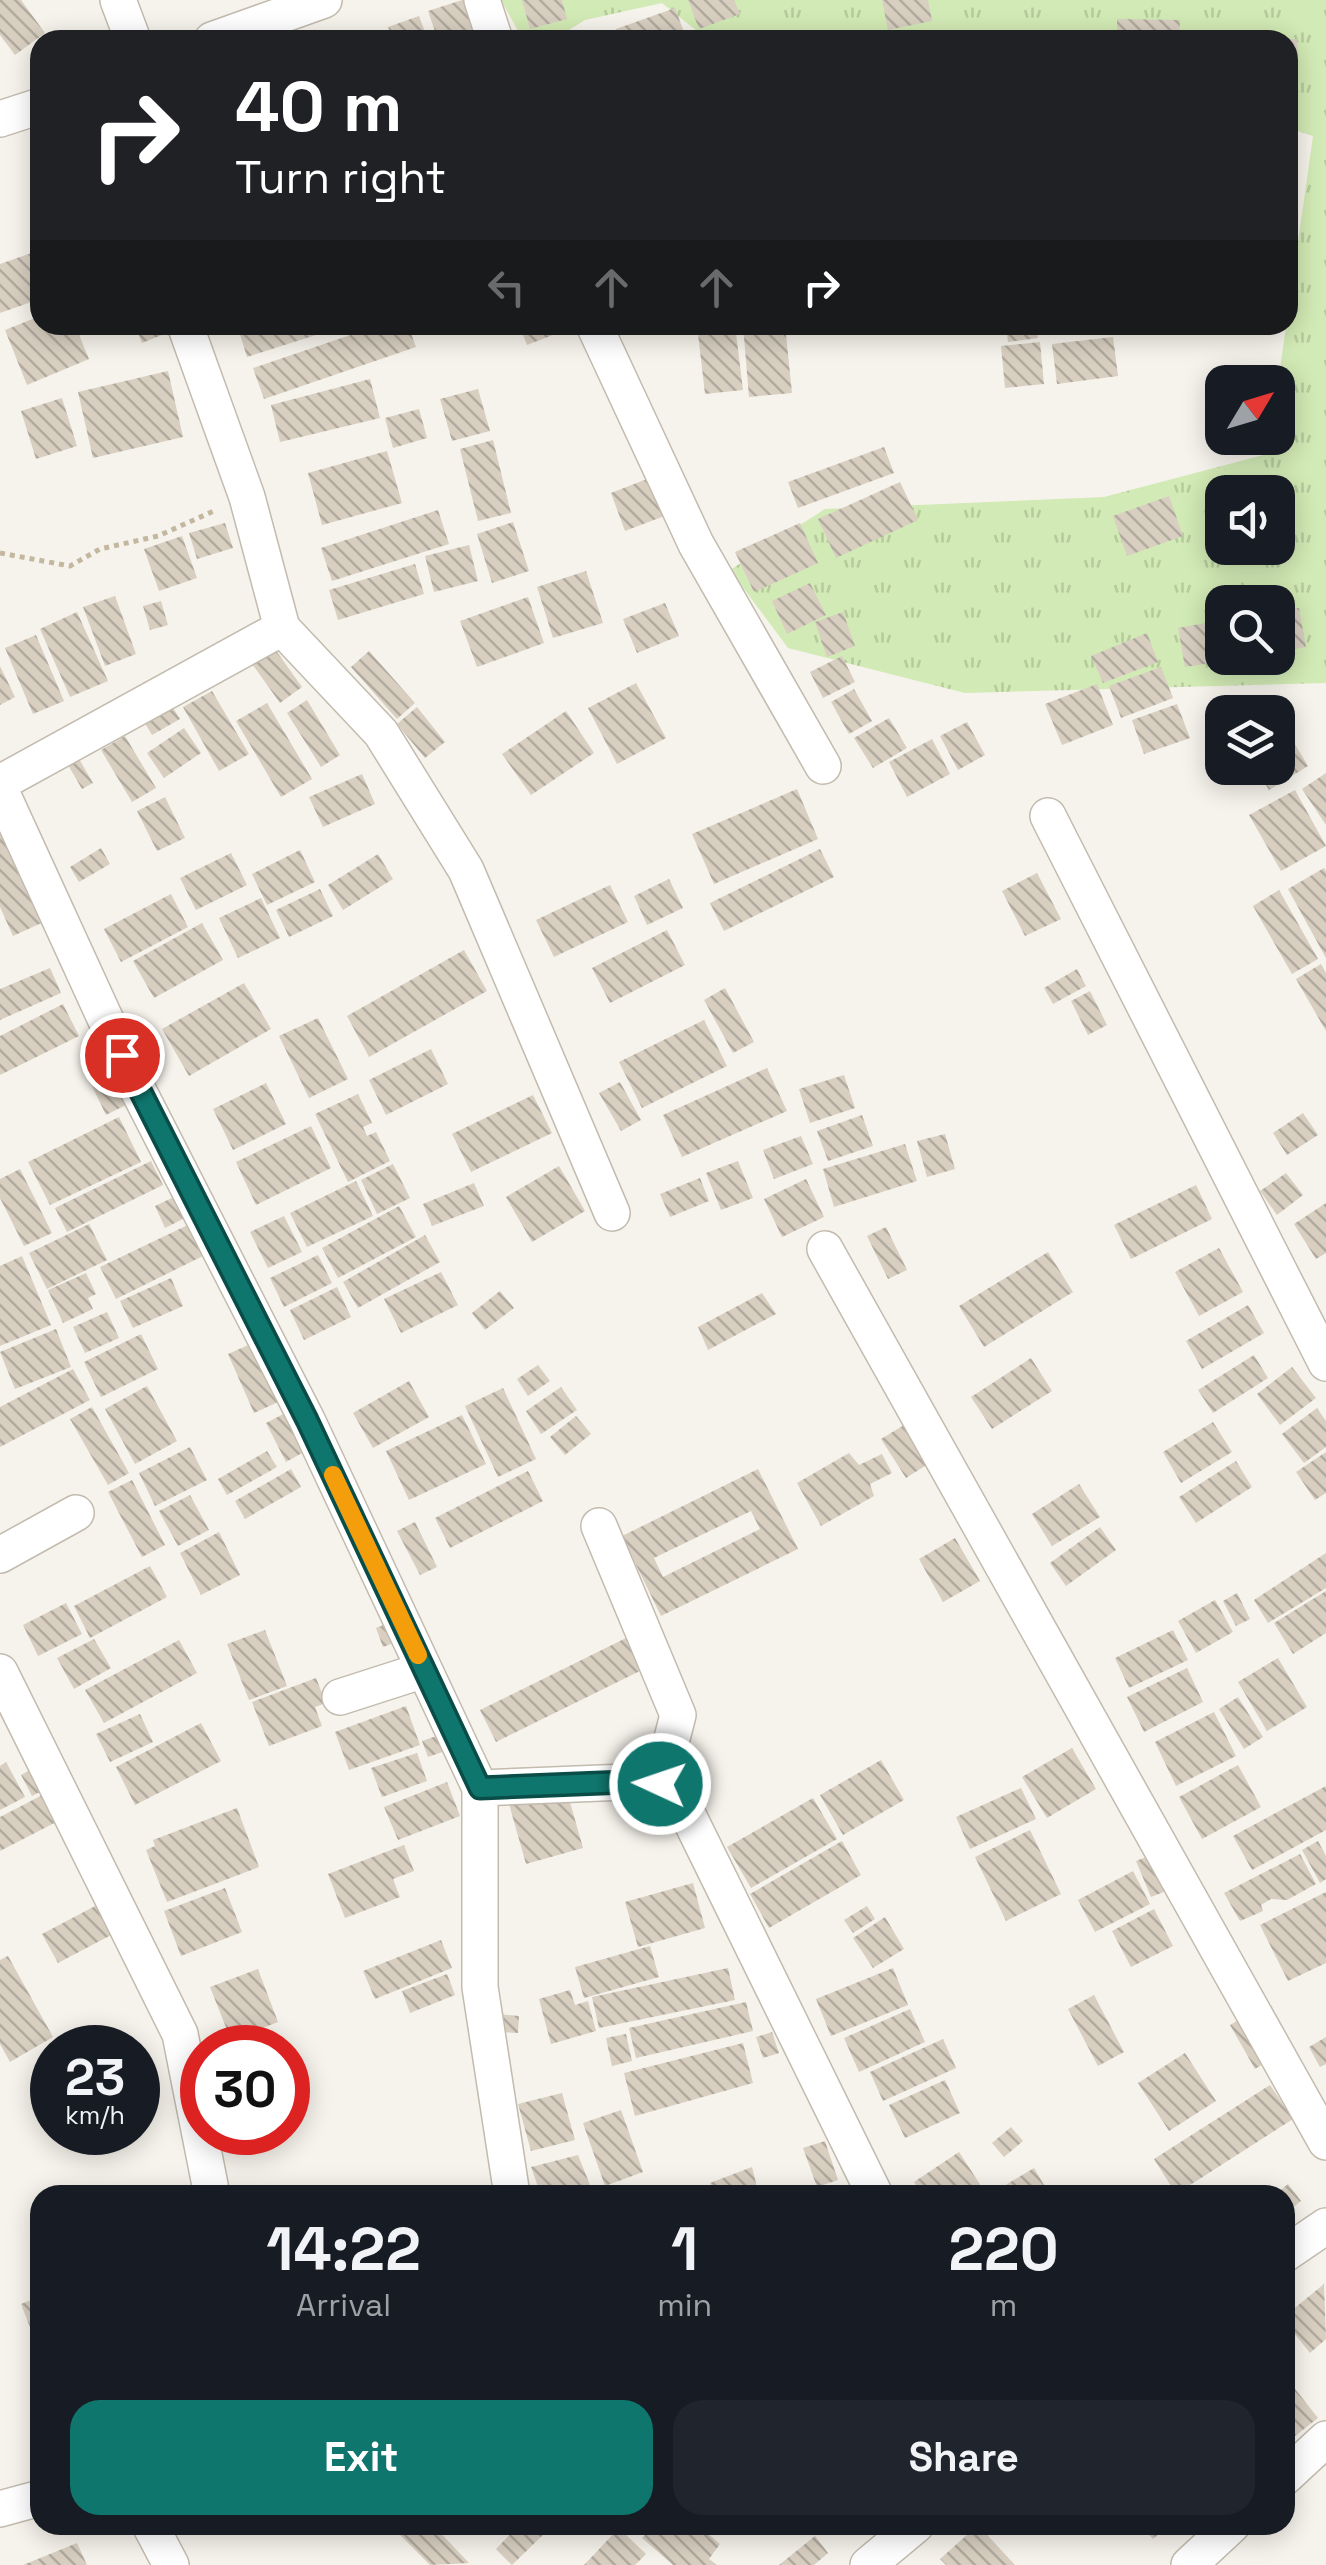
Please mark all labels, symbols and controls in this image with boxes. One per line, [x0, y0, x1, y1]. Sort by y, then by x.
text: 40 m [235, 62, 402, 151]
icon: right [70, 70, 200, 200]
text: Turn right [235, 149, 446, 206]
icon: left [479, 260, 534, 315]
icon: ahead [584, 260, 639, 315]
icon: ahead [689, 260, 744, 315]
icon: right [794, 260, 849, 315]
north arrow [1205, 365, 1295, 455]
map controls [1205, 365, 1295, 785]
button: sound [1205, 475, 1295, 565]
button: search [1205, 585, 1295, 675]
button: layers [1205, 695, 1295, 785]
pin [80, 1013, 165, 1098]
icon: arrive [95, 1028, 150, 1083]
position arrow [608, 1732, 712, 1836]
speed limit sign: 30 [180, 2025, 310, 2155]
text: 23 [65, 2046, 125, 2110]
text: km/h [65, 2099, 125, 2131]
text: 14:22 [266, 2211, 421, 2288]
text: 1 [671, 2211, 698, 2288]
text: 220 [948, 2211, 1059, 2288]
text: Arrival [296, 2285, 391, 2325]
text: min [657, 2285, 712, 2325]
text: m [990, 2285, 1017, 2325]
button: Exit [70, 2400, 653, 2515]
button: Share [673, 2400, 1255, 2515]

